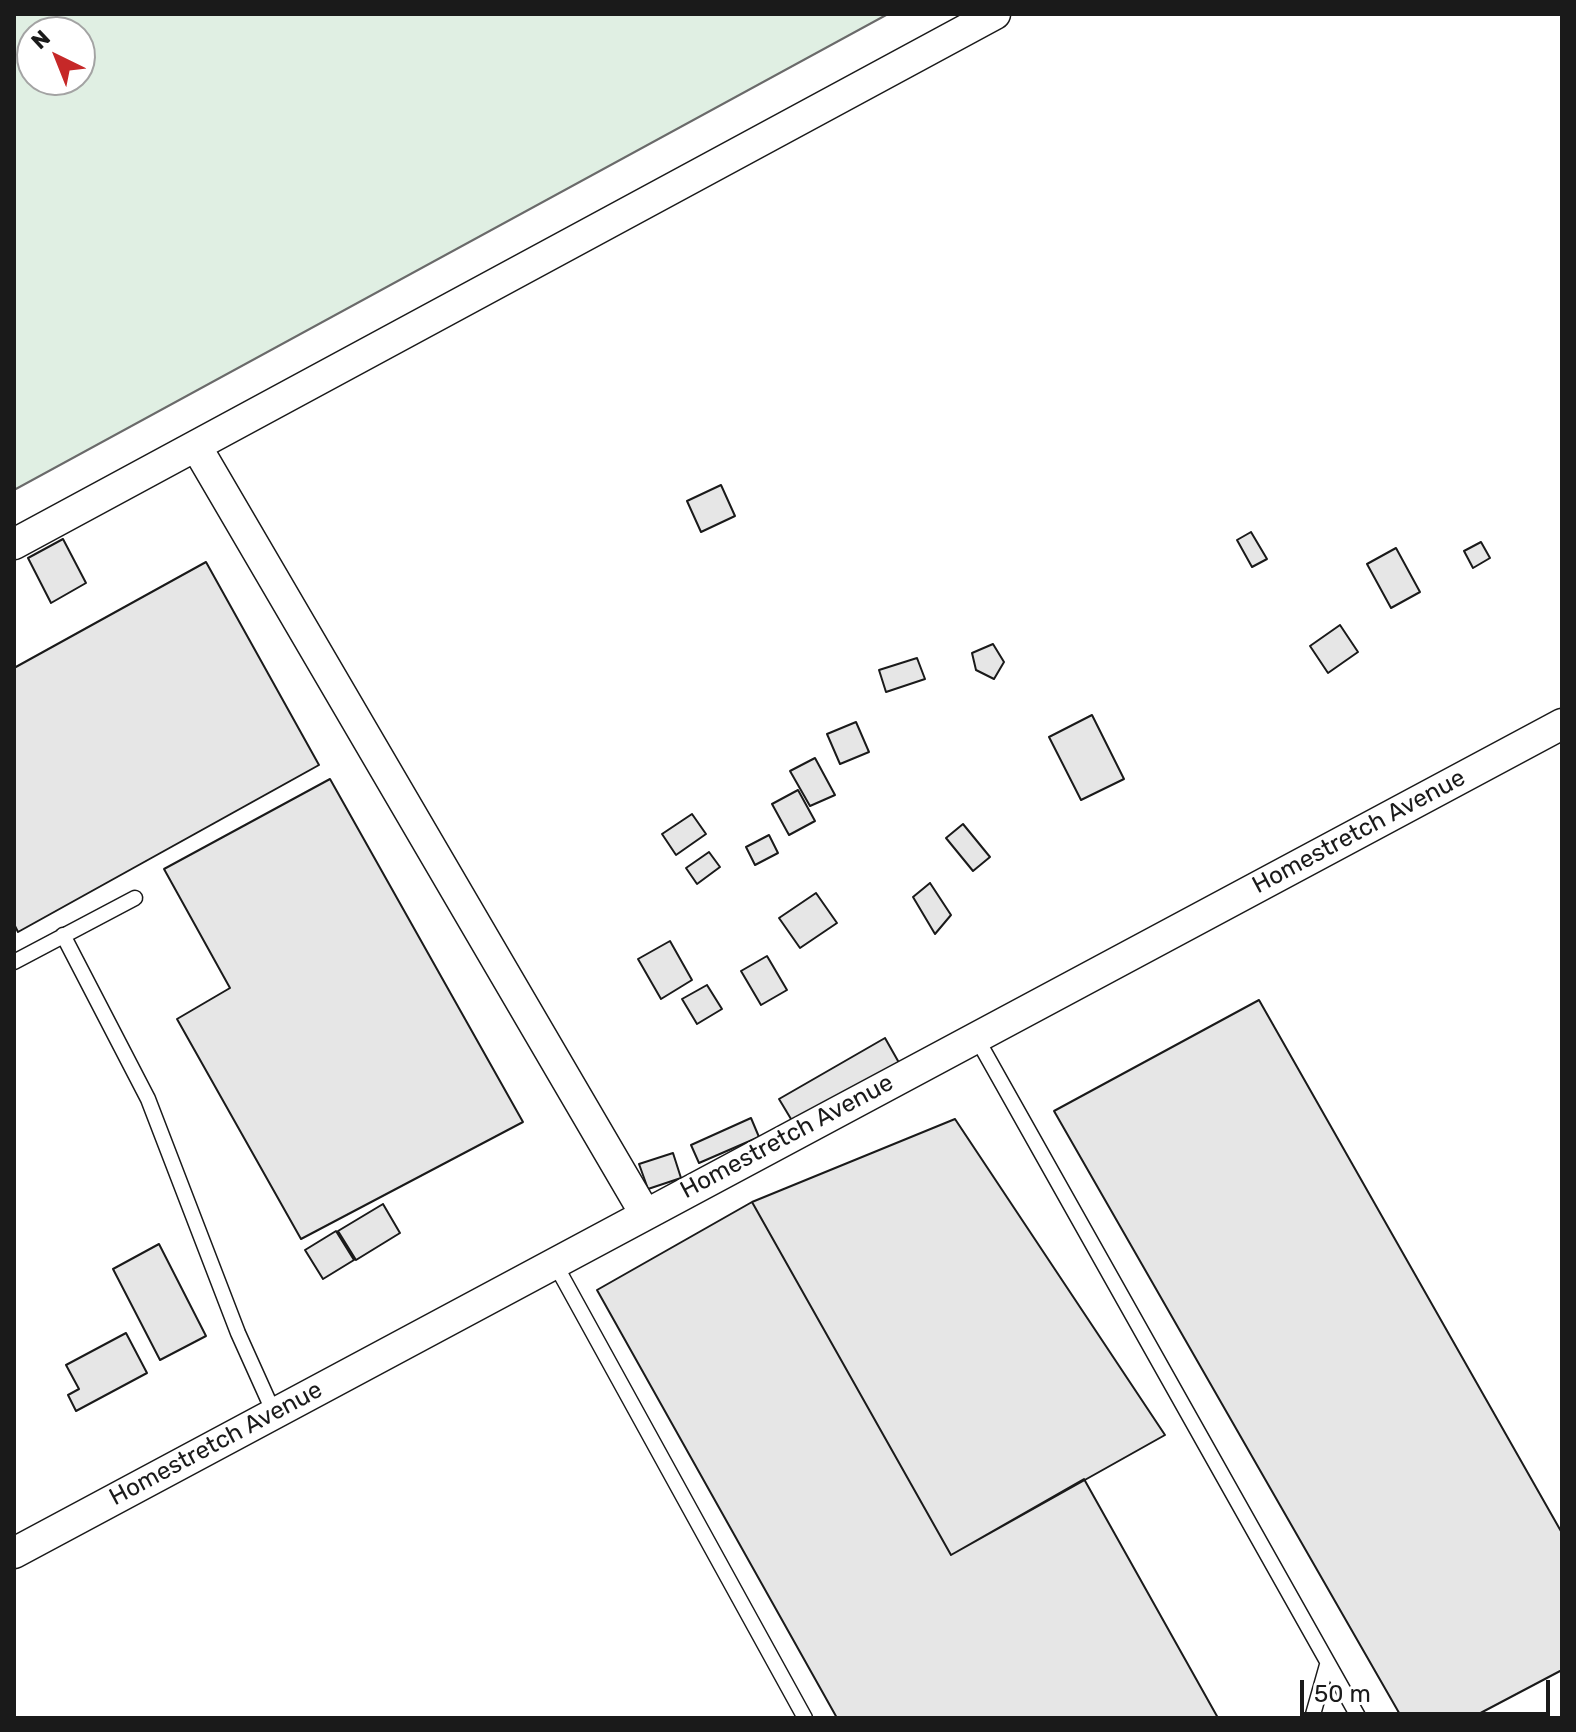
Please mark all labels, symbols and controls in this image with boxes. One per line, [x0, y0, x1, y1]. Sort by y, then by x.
north arrow [16, 16, 96, 96]
text: N [26, 24, 56, 55]
street label: Homestretch Avenue [1248, 764, 1470, 900]
street label: Homestretch Avenue [676, 1069, 898, 1205]
street label: Homestretch Avenue [105, 1376, 327, 1512]
scale bar [1304, 1664, 1554, 1714]
text: 50 m [1314, 1680, 1371, 1708]

